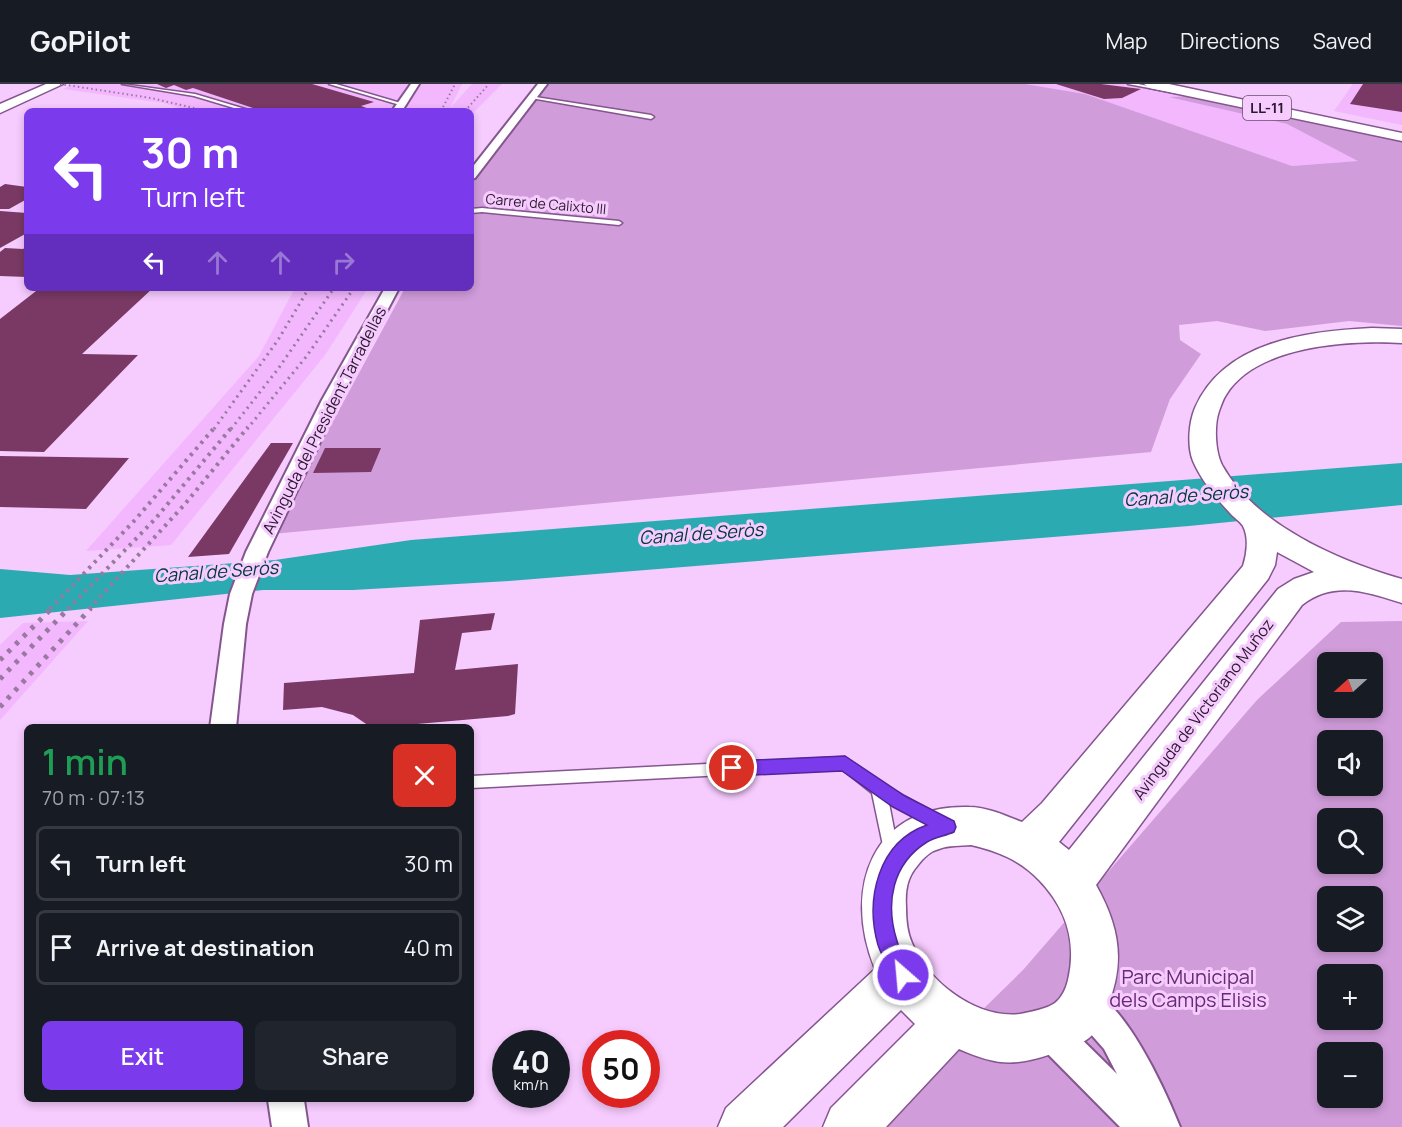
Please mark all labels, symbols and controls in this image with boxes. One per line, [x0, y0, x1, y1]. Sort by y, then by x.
text: GoPilot [30, 22, 131, 60]
text: Map [1106, 27, 1147, 55]
text: Directions [1180, 27, 1280, 55]
text: Saved [1313, 27, 1372, 55]
road number: LL-11 [1243, 96, 1291, 120]
text: 30 m [141, 123, 239, 181]
icon: left [42, 132, 120, 210]
text: Turn left [141, 178, 245, 215]
street label: Carrer de Calixto III [485, 189, 607, 218]
icon: left [138, 246, 171, 279]
icon: ahead [201, 246, 234, 279]
icon: ahead [264, 246, 297, 279]
icon: right [327, 246, 360, 279]
street label: Avinguda del President Tarradellas [257, 302, 391, 538]
water label: Canal de Seròs [1123, 479, 1250, 511]
water label: Canal de Seròs [638, 517, 765, 549]
water label: Canal de Seròs [153, 555, 280, 587]
street label: Avinguda de Victoriano Muñoz [1128, 614, 1278, 804]
north arrow [1317, 652, 1383, 718]
map controls [1317, 652, 1383, 1108]
button: sound [1317, 730, 1383, 796]
text: 1 min [42, 737, 128, 786]
pin [706, 742, 757, 793]
button: close [393, 744, 456, 807]
icon: arrive [715, 751, 748, 784]
text: 70 m · 07:13 [42, 784, 145, 811]
button: search [1317, 808, 1383, 874]
icon: left [45, 847, 78, 880]
text: Turn left [96, 849, 186, 879]
text: 30 m [404, 849, 453, 879]
button: layers [1317, 886, 1383, 952]
icon: arrive [45, 931, 78, 964]
text: Arrive at destination [96, 933, 314, 963]
text: 40 m [404, 933, 453, 963]
position arrow [871, 943, 935, 1007]
park label: Parc Municipal dels Camps Elisis [1109, 963, 1267, 1013]
button: + [1317, 964, 1383, 1030]
button: Exit [42, 1021, 243, 1090]
button: Share [255, 1021, 456, 1090]
speed limit sign: 50 [582, 1030, 660, 1108]
text: 40 [512, 1041, 550, 1082]
button: − [1317, 1042, 1383, 1108]
text: km/h [514, 1074, 548, 1095]

